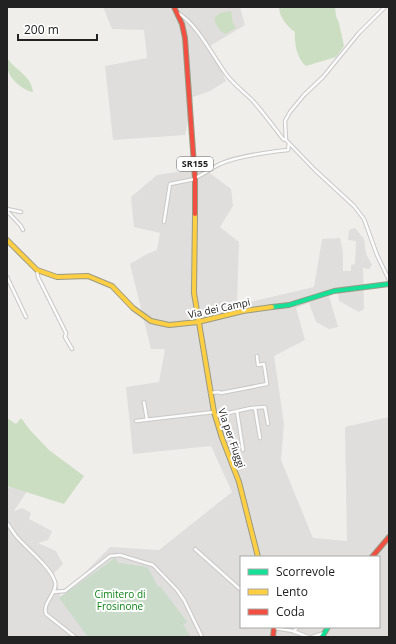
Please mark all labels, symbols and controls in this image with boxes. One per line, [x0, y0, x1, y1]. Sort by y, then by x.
scale bar [18, 16, 97, 42]
text: 200 m [24, 21, 59, 38]
road number: SR155 [177, 157, 213, 171]
street label: Via dei Campi [187, 295, 251, 321]
street label: Via per Fiuggi [215, 406, 249, 470]
legend [240, 556, 380, 628]
text: Scorrevole [276, 563, 335, 580]
text: Lento [276, 583, 308, 600]
park label: Cimitero di Frosinone [94, 587, 146, 613]
text: Coda [276, 603, 305, 620]

